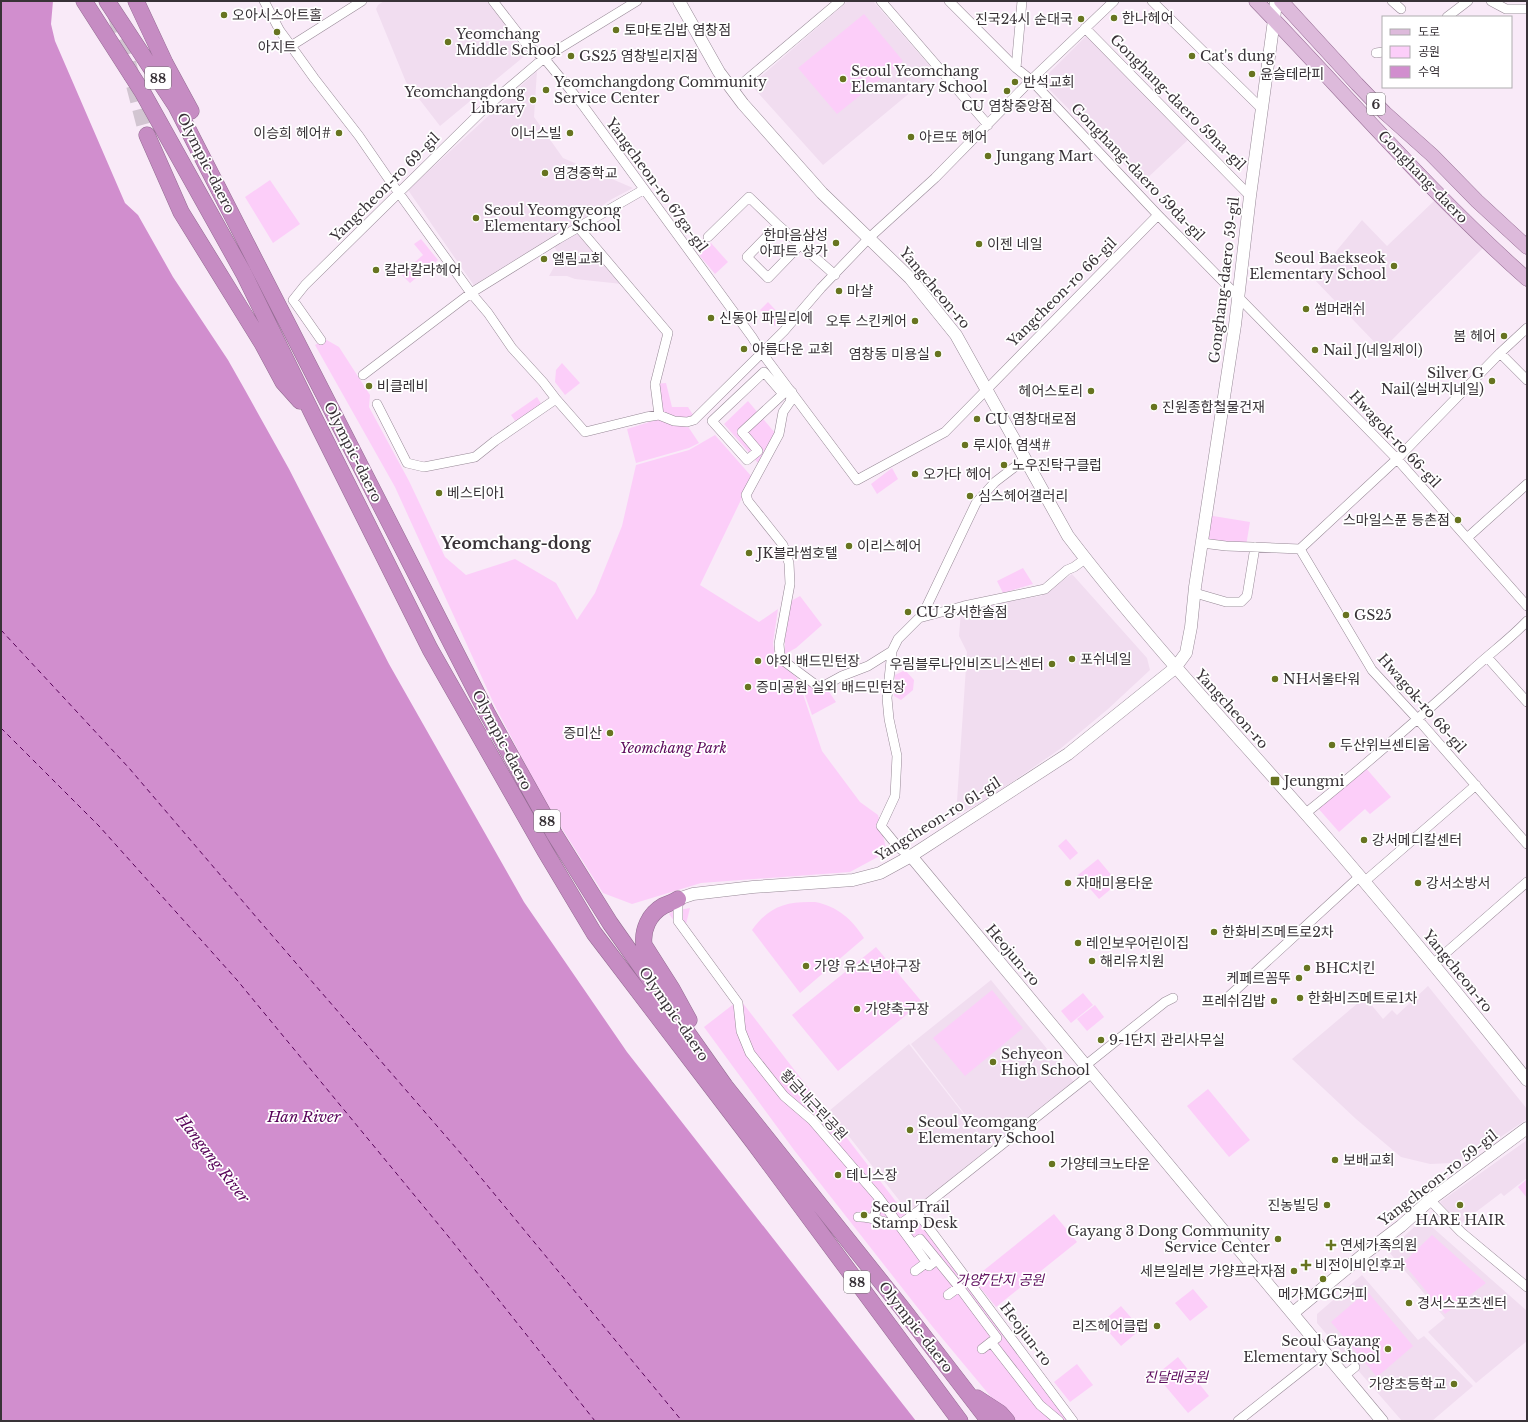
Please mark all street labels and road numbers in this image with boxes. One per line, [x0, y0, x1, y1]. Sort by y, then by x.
street label: Gonghang-daero 59na-gil [1106, 30, 1250, 174]
road number: 88 [145, 67, 171, 89]
road number: 6 [1367, 93, 1385, 115]
street label: Gonghang-daero 59da-gil [1067, 99, 1209, 245]
street label: Olympic-daero [173, 110, 239, 216]
street label: Yangcheon-ro 67ga-gil [602, 114, 712, 256]
street label: Gonghang-daero [1374, 127, 1472, 227]
street label: Yangcheon-ro 69-gil [326, 128, 444, 246]
street label: Gonghang-daero 59-gil [1205, 195, 1243, 364]
street label: Yangcheon-ro 66-gil [1003, 233, 1121, 351]
street label: Yangcheon-ro [895, 243, 974, 332]
street label: Hwagok-ro 66-gil [1345, 387, 1445, 492]
street label: Olympic-daero [320, 399, 386, 505]
street label: Hwagok-ro 68-gil [1374, 650, 1470, 757]
street label: Yangcheon-ro [1191, 665, 1272, 752]
street label: Olympic-daero [468, 687, 536, 793]
street label: Yangcheon-ro 61-gil [871, 773, 1004, 865]
road number: 88 [534, 810, 560, 832]
street label: Heojun-ro [982, 920, 1044, 990]
street label: Yangcheon-ro [1419, 925, 1497, 1016]
street label: Olympic-daero [635, 964, 713, 1064]
street label: 황금내근린공원 [777, 1066, 851, 1144]
street label: Yangcheon-ro 59-gil [1374, 1126, 1501, 1231]
road number: 88 [844, 1271, 870, 1293]
street label: Olympic-daero [875, 1278, 957, 1376]
street label: Heojun-ro [996, 1299, 1056, 1369]

